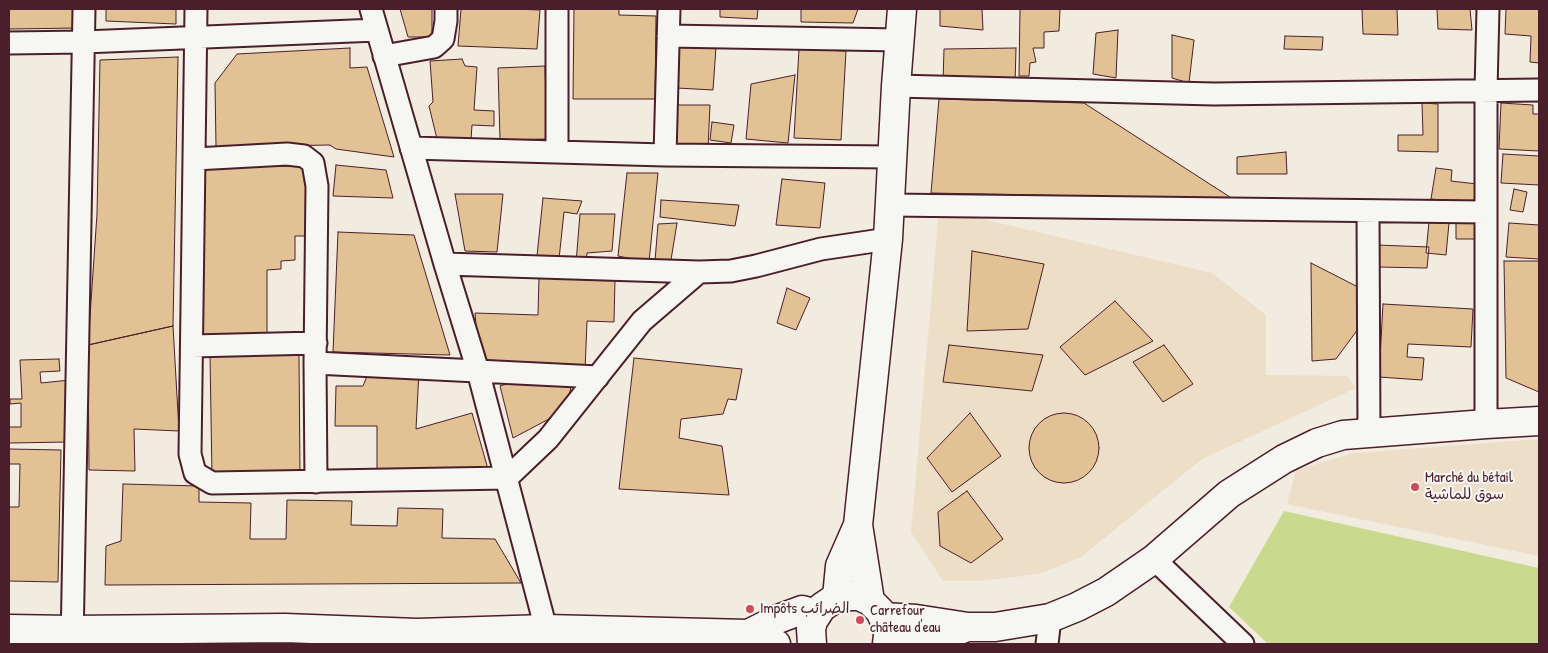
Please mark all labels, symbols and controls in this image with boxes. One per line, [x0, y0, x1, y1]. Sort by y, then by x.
place label: Marché du bétail سوق للماشية [1425, 469, 1513, 504]
marker: Marché du bétail سوق للماشية [1409, 481, 1421, 493]
place label: Impôts الضرائب [760, 600, 849, 618]
place label: Carrefour château d'eau [870, 602, 941, 637]
marker: Impôts الضرائب [744, 603, 756, 615]
marker: Carrefour château d'eau [854, 614, 866, 626]

